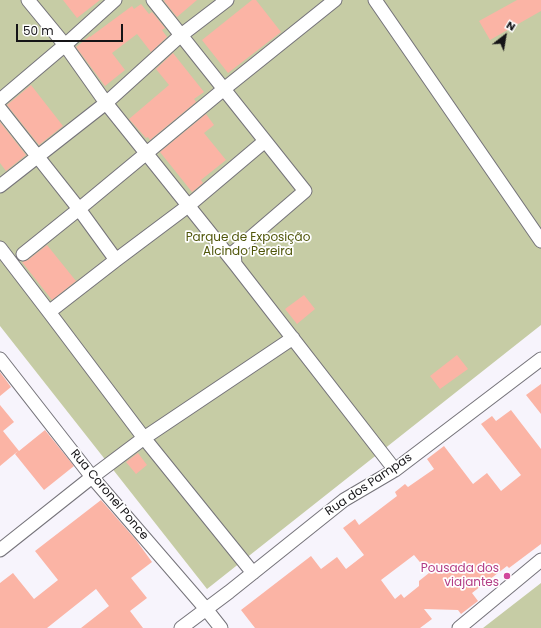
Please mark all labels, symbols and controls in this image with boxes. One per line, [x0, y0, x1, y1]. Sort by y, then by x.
scale bar [18, 16, 125, 42]
north arrow [485, 16, 525, 56]
text: N [504, 17, 519, 35]
text: 50 m [23, 22, 54, 39]
park label: Parque de Exposição Alcindo Pereira [186, 231, 310, 259]
street label: Rua Coronel Ponce [67, 447, 151, 543]
street label: Rua dos Pampas [323, 451, 415, 519]
place label: Pousada dos viajantes [421, 562, 499, 590]
marker: Pousada dos viajantes [502, 571, 512, 581]

